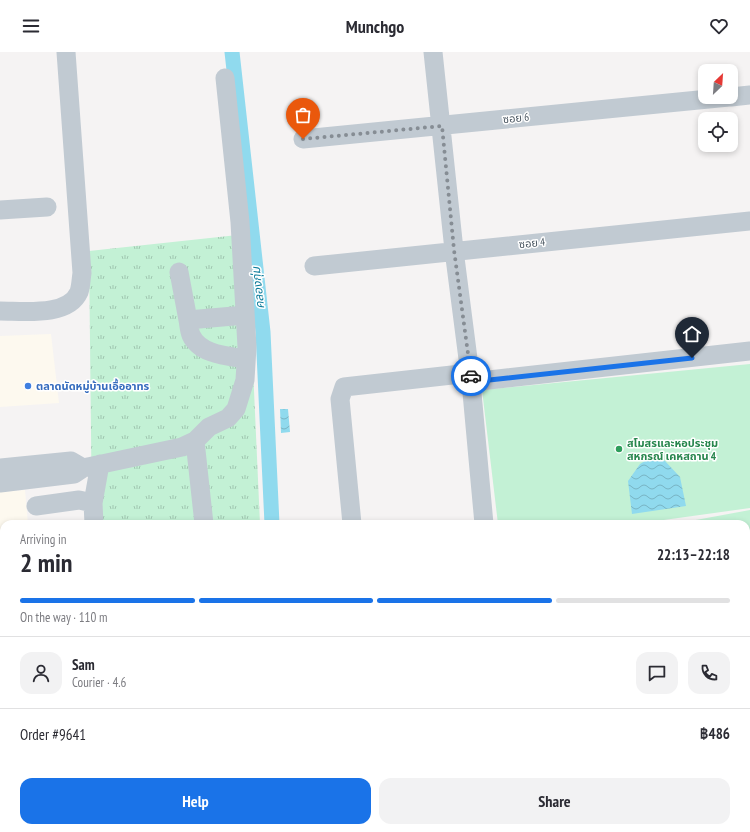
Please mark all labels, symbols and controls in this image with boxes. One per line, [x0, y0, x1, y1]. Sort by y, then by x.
icon: menu [20, 15, 42, 37]
text: Munchgo [346, 15, 404, 38]
icon: heart [708, 15, 730, 37]
north arrow [698, 64, 738, 104]
map controls [698, 64, 738, 152]
pin [286, 98, 320, 139]
icon: bag [292, 104, 314, 126]
street label: ซอย 6 [502, 110, 530, 126]
button: locate [698, 112, 738, 152]
street label: ซอย 4 [518, 235, 546, 251]
water label: คลองกุ่ม [248, 265, 268, 310]
pin [675, 317, 709, 358]
icon: home [681, 323, 703, 345]
courier [451, 356, 491, 396]
icon: car [460, 365, 482, 387]
place label: ตลาดนัดหมู่บ้านเอื้ออาทร [36, 378, 150, 393]
marker: ตลาดนัดหมู่บ้านเอื้ออาทร [23, 381, 33, 391]
place label: สโมสรและหอประชุม สหกรณ์ เคหสถาน 4 [627, 436, 718, 463]
marker: สโมสรและหอประชุม สหกรณ์ เคหสถาน 4 [614, 444, 624, 454]
text: Arriving in [20, 531, 67, 548]
text: 22:13–22:18 [657, 545, 730, 564]
text: 2 min [20, 546, 73, 579]
text: On the way · 110 m [20, 609, 107, 626]
button: person [20, 652, 62, 694]
button: chat [636, 652, 678, 694]
button: phone [688, 652, 730, 694]
text: Sam [72, 655, 95, 674]
text: Courier · 4.6 [72, 674, 126, 691]
text: ฿486 [700, 724, 730, 743]
text: Order #9641 [20, 725, 86, 744]
button: Help [20, 778, 371, 824]
button: Share [379, 778, 730, 824]

